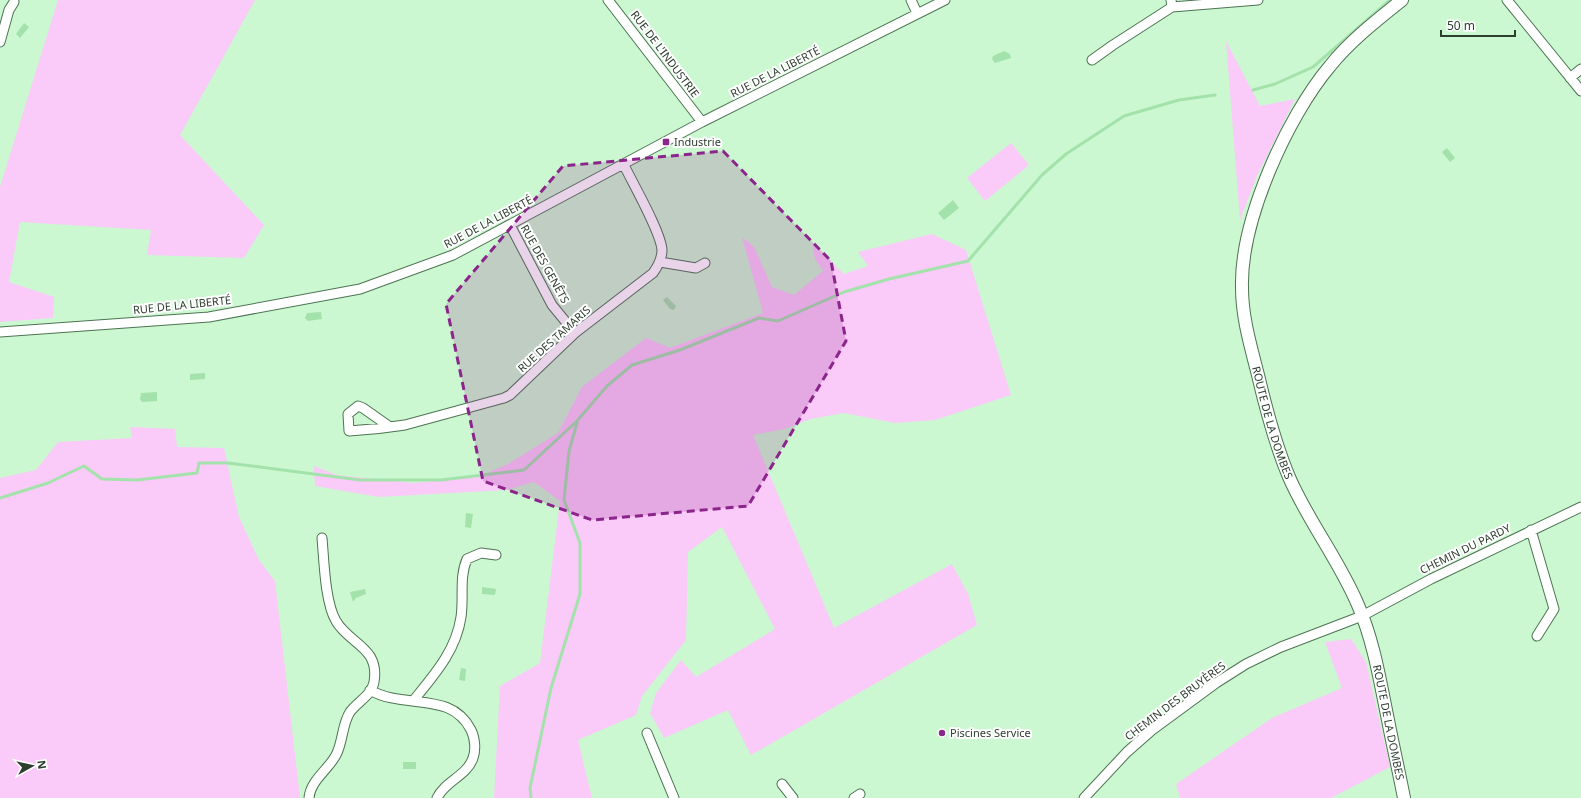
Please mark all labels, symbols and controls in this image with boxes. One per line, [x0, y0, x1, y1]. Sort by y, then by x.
street label: RUE DE L'INDUSTRIE [628, 7, 703, 100]
scale bar [1441, 12, 1515, 38]
text: 50 m [1447, 17, 1475, 34]
street label: RUE DE LA LIBERTÉ [728, 43, 822, 101]
place label: Industrie [674, 134, 721, 149]
marker: Industrie [661, 137, 671, 147]
street label: RUE DE LA LIBERTÉ [441, 192, 535, 251]
street label: RUE DES GENÊTS [518, 222, 573, 306]
street label: RUE DE LA LIBERTÉ [132, 292, 232, 317]
street label: RUE DES TAMARIS [514, 302, 593, 375]
street label: ROUTE DE LA DOMBES [1249, 364, 1297, 481]
street label: CHEMIN DU PARDY [1417, 520, 1513, 577]
street label: CHEMIN DES BRUYÈRES [1121, 658, 1228, 743]
street label: ROUTE DE LA DOMBES [1370, 663, 1408, 781]
place label: Piscines Service [950, 725, 1031, 740]
marker: Piscines Service [937, 728, 947, 738]
north arrow [12, 746, 52, 786]
text: N [34, 759, 50, 770]

